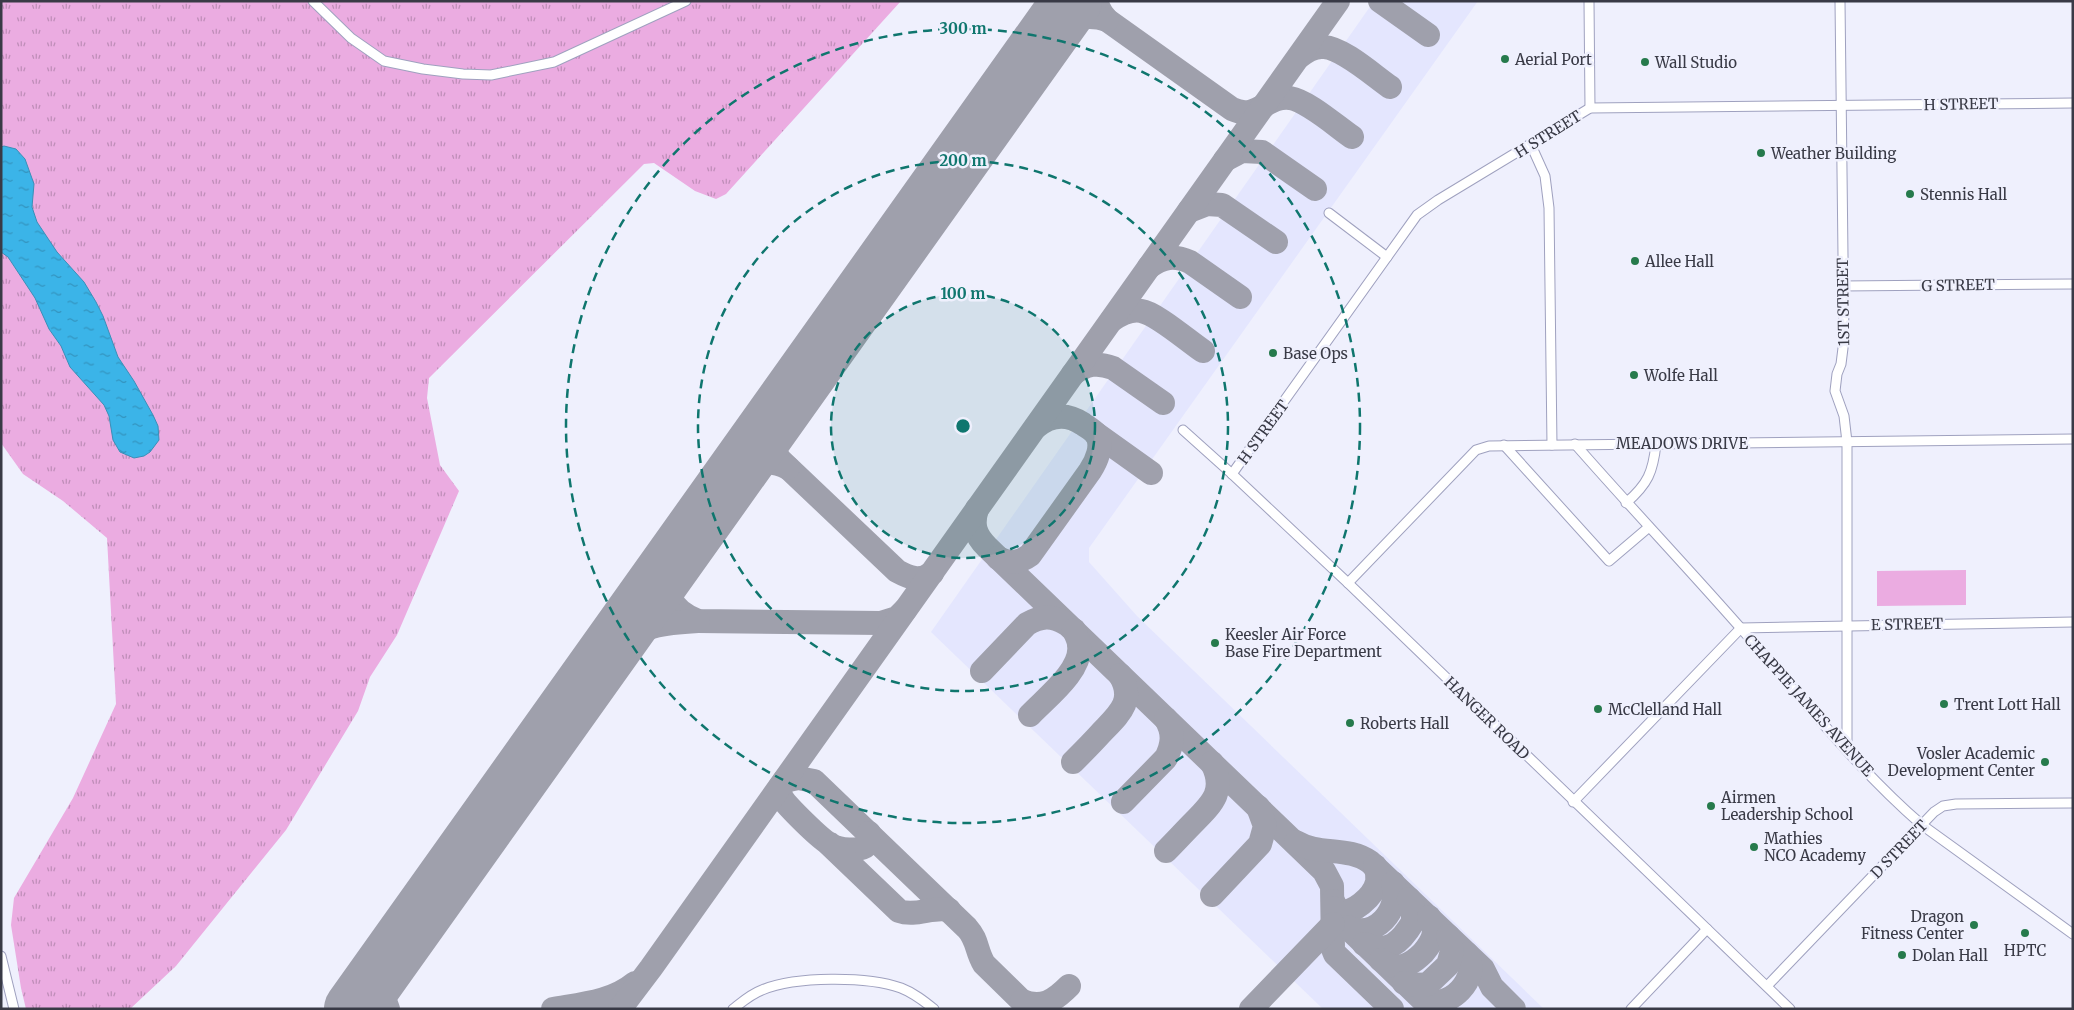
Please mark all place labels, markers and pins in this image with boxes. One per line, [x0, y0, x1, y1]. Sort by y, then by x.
place label: Aerial Port [1514, 50, 1592, 69]
marker: Aerial Port [1499, 53, 1511, 65]
place label: Wall Studio [1654, 53, 1737, 72]
marker: Wall Studio [1639, 56, 1651, 68]
place label: Weather Building [1770, 144, 1896, 163]
marker: Weather Building [1755, 147, 1767, 159]
place label: Stennis Hall [1920, 185, 2008, 204]
marker: Stennis Hall [1904, 188, 1916, 200]
place label: Allee Hall [1644, 252, 1714, 271]
marker: Allee Hall [1629, 255, 1641, 267]
place label: Base Ops [1283, 344, 1348, 363]
marker: Base Ops [1267, 347, 1279, 359]
place label: Wolfe Hall [1643, 366, 1718, 385]
marker: Wolfe Hall [1628, 369, 1640, 381]
centre of rings [954, 417, 972, 435]
place label: Keesler Air Force Base Fire Department [1225, 625, 1382, 661]
marker: Keesler Air Force Base Fire Department [1209, 637, 1221, 649]
place label: Trent Lott Hall [1954, 695, 2061, 714]
marker: Trent Lott Hall [1938, 698, 1950, 710]
place label: McClelland Hall [1608, 700, 1722, 719]
marker: McClelland Hall [1592, 703, 1604, 715]
place label: Roberts Hall [1360, 714, 1450, 733]
marker: Roberts Hall [1344, 717, 1356, 729]
place label: Vosler Academic Development Center [1888, 744, 2035, 780]
marker: Vosler Academic Development Center [2039, 756, 2051, 768]
place label: Airmen Leadership School [1720, 788, 1854, 824]
marker: Airmen Leadership School [1705, 800, 1717, 812]
place label: Mathies NCO Academy [1764, 829, 1866, 865]
marker: Mathies NCO Academy [1748, 841, 1760, 853]
place label: Dragon Fitness Center [1861, 907, 1964, 943]
marker: Dragon Fitness Center [1968, 919, 1980, 931]
marker: HPTC [2019, 927, 2031, 939]
place label: HPTC [2004, 941, 2046, 960]
place label: Dolan Hall [1912, 946, 1988, 965]
marker: Dolan Hall [1896, 949, 1908, 961]

